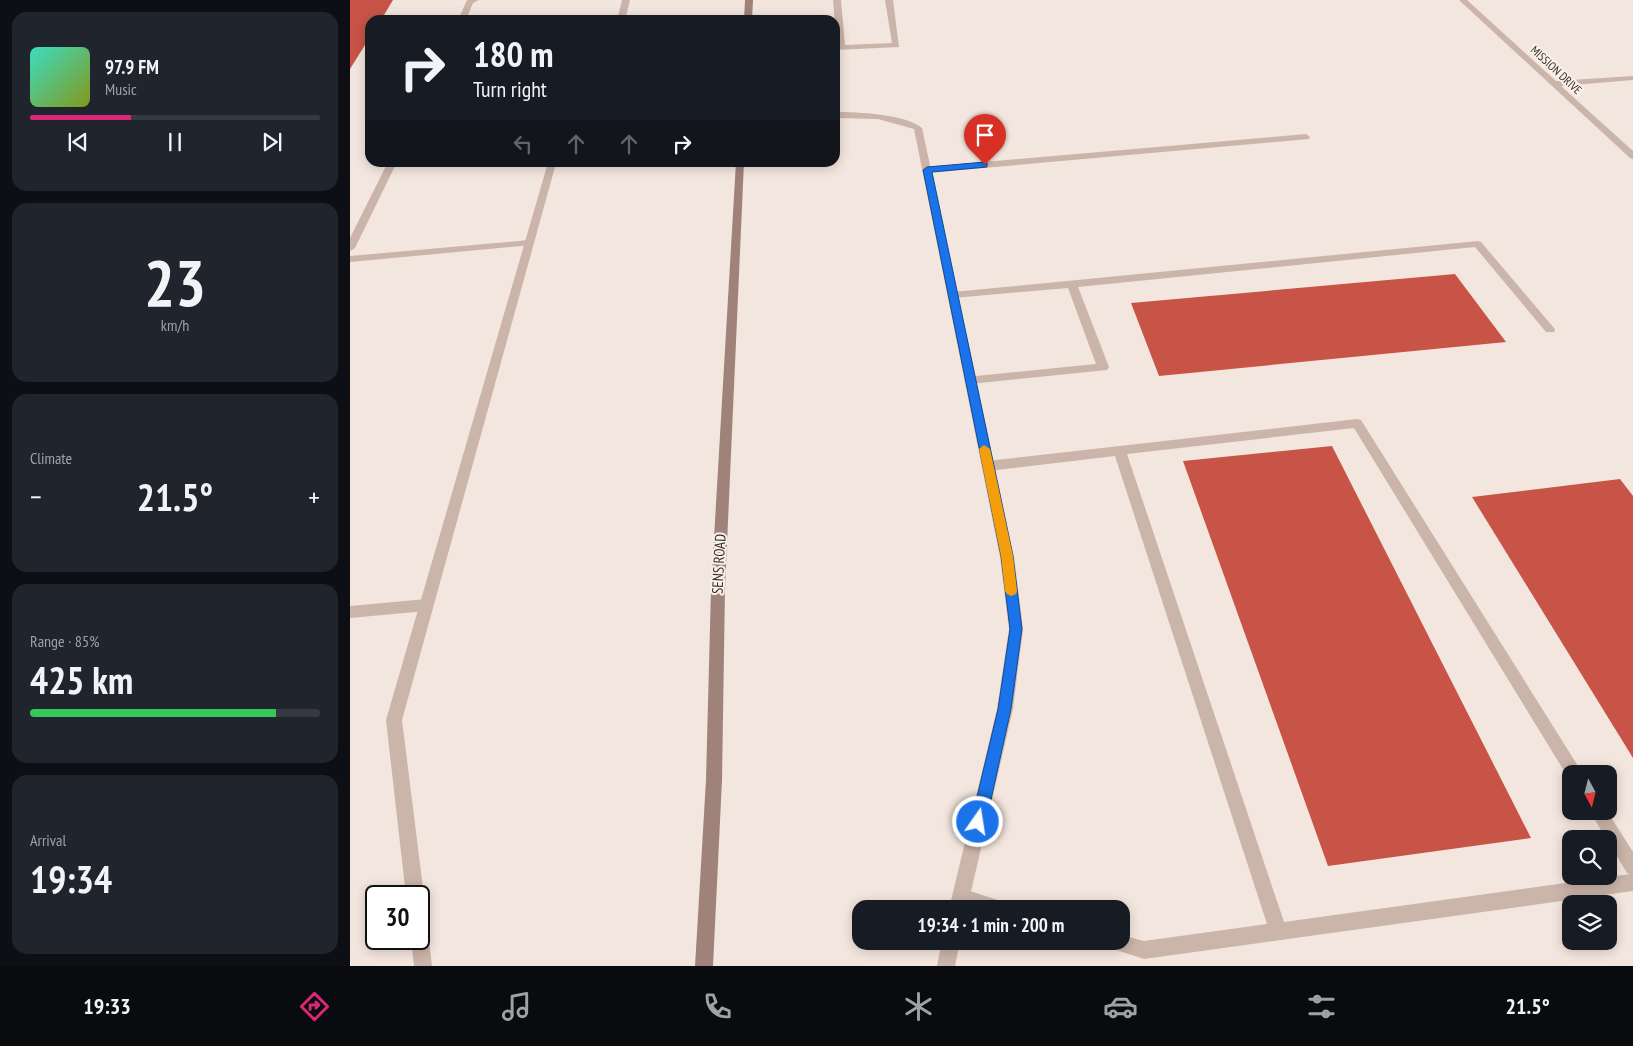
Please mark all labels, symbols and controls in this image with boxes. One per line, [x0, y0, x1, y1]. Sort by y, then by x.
text: 180 m [473, 31, 554, 77]
icon: right [390, 35, 455, 100]
street label: MISSION DRIVE [1528, 42, 1585, 97]
text: 97.9 FM [105, 55, 159, 79]
text: Turn right [473, 75, 547, 103]
text: Music [105, 79, 137, 99]
pin [964, 114, 1006, 165]
icon: arrive [971, 121, 999, 149]
icon: previous [64, 128, 92, 156]
icon: pause [161, 128, 189, 156]
icon: next [258, 128, 286, 156]
icon: left [509, 130, 537, 158]
icon: ahead [562, 130, 590, 158]
icon: ahead [615, 130, 643, 158]
icon: right [668, 130, 696, 158]
text: 23 [144, 240, 206, 324]
text: km/h [161, 315, 189, 335]
text: Climate [30, 448, 72, 468]
text: 21.5° [137, 472, 213, 521]
text: − [30, 478, 42, 515]
text: + [308, 478, 320, 515]
street label: SENS ROAD [707, 533, 730, 595]
text: Range · 85% [30, 631, 99, 651]
text: 425 km [30, 655, 133, 704]
north arrow [1562, 765, 1618, 820]
map controls [1562, 765, 1617, 950]
position arrow [951, 795, 1003, 847]
text: Arrival [30, 830, 66, 850]
button: search [1562, 830, 1617, 885]
text: 19:34 [30, 854, 112, 903]
speed limit sign: 30 [365, 885, 430, 950]
button: layers [1562, 895, 1617, 950]
text: 19:34 · 1 min · 200 m [918, 913, 1064, 937]
icon: directions [297, 989, 332, 1024]
icon: music [499, 989, 534, 1024]
icon: phone [700, 989, 735, 1024]
icon: climate [901, 989, 936, 1024]
icon: car [1103, 989, 1138, 1024]
icon: filters [1304, 989, 1339, 1024]
text: 19:33 [83, 992, 131, 1020]
text: 21.5° [1506, 992, 1550, 1020]

